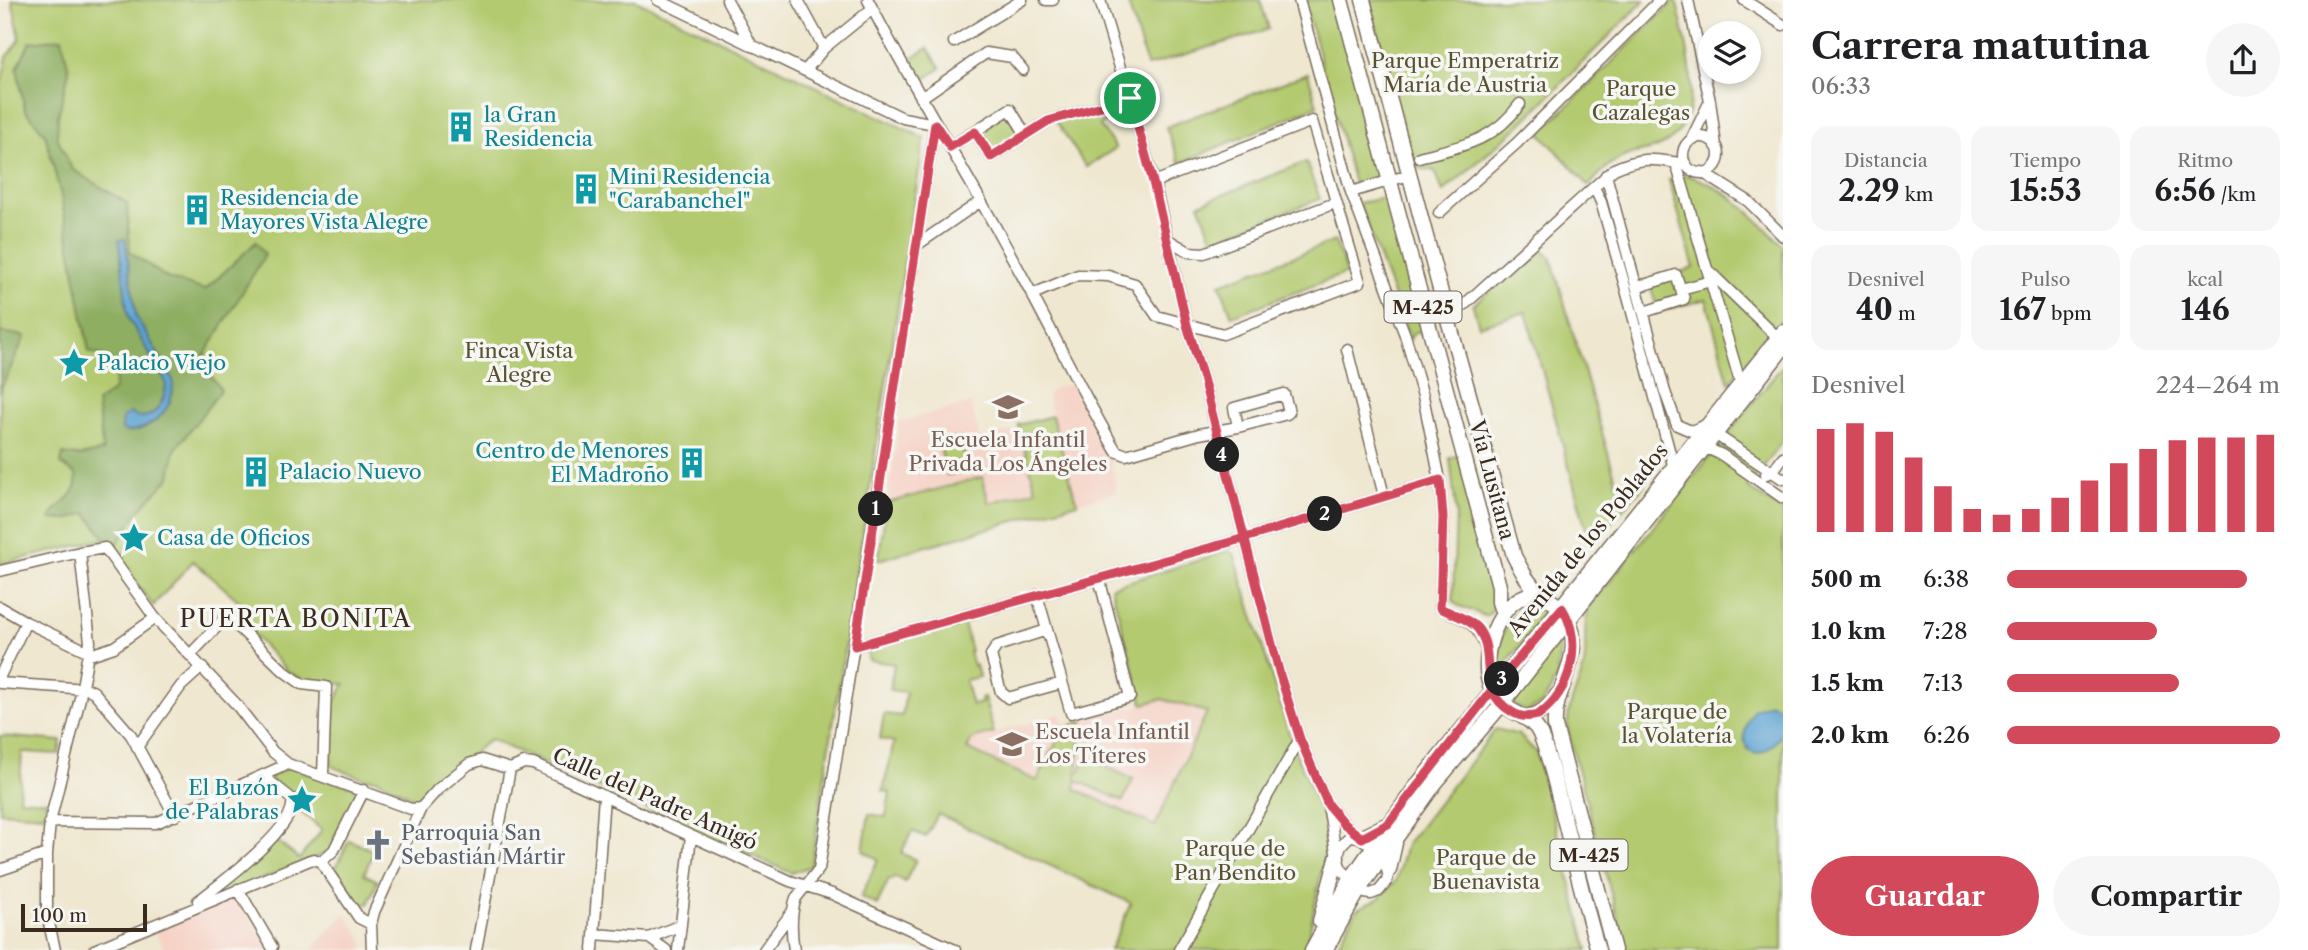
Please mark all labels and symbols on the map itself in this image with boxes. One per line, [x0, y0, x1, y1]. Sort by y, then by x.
park label: Parque Emperatriz María de Austria [1371, 48, 1559, 97]
pin [1100, 68, 1160, 128]
park label: Parque Cazalegas [1592, 76, 1690, 125]
place label: la Gran Residencia [484, 102, 594, 151]
building icon: la Gran Residencia [444, 110, 478, 144]
place label: Mini Residencia "Carabanchel" [609, 164, 771, 213]
building icon: Mini Residencia "Carabanchel" [569, 172, 603, 206]
place label: Residencia de Mayores Vista Alegre [220, 185, 428, 234]
building icon: Residencia de Mayores Vista Alegre [180, 193, 214, 227]
road number: M-425 [1384, 292, 1462, 322]
park label: Finca Vista Alegre [465, 338, 574, 387]
place icon: Palacio Viejo [57, 346, 91, 380]
place label: Palacio Viejo [97, 350, 226, 375]
school or university icon: Escuela Infantil Privada Los Ángeles [991, 390, 1025, 424]
street label: Vía Lusitana [1464, 416, 1521, 543]
place label: Escuela Infantil Privada Los Ángeles [908, 427, 1108, 476]
place label: Centro de Menores El Madroño [475, 438, 669, 487]
pin: 4 [1204, 438, 1240, 472]
street label: Avenida de los Poblados [1502, 438, 1673, 642]
building icon: Centro de Menores El Madroño [675, 446, 709, 480]
building icon: Palacio Nuevo [239, 455, 273, 489]
place label: Palacio Nuevo [279, 459, 422, 484]
pin: 1 [858, 491, 894, 526]
pin: 2 [1308, 496, 1342, 532]
place icon: Casa de Oficios [117, 521, 151, 555]
place label: Casa de Oficios [157, 525, 310, 550]
district label: PUERTA BONITA [180, 604, 412, 633]
pin: 3 [1484, 662, 1520, 696]
park label: Parque de la Volatería [1622, 699, 1733, 748]
place label: Escuela Infantil Los Títeres [1035, 719, 1190, 768]
school or university icon: Escuela Infantil Los Títeres [995, 727, 1029, 761]
street label: Calle del Padre Amigó [549, 742, 761, 855]
place label: El Buzón de Palabras [165, 775, 279, 824]
place icon: El Buzón de Palabras [285, 783, 319, 817]
place label: Parroquia San Sebastián Mártir [401, 820, 566, 869]
church icon: Parroquia San Sebastián Mártir [361, 828, 395, 862]
park label: Parque de Pan Bendito [1174, 836, 1296, 885]
road number: M-425 [1550, 840, 1628, 870]
park label: Parque de Buenavista [1432, 845, 1541, 894]
scale bar [21, 901, 147, 933]

